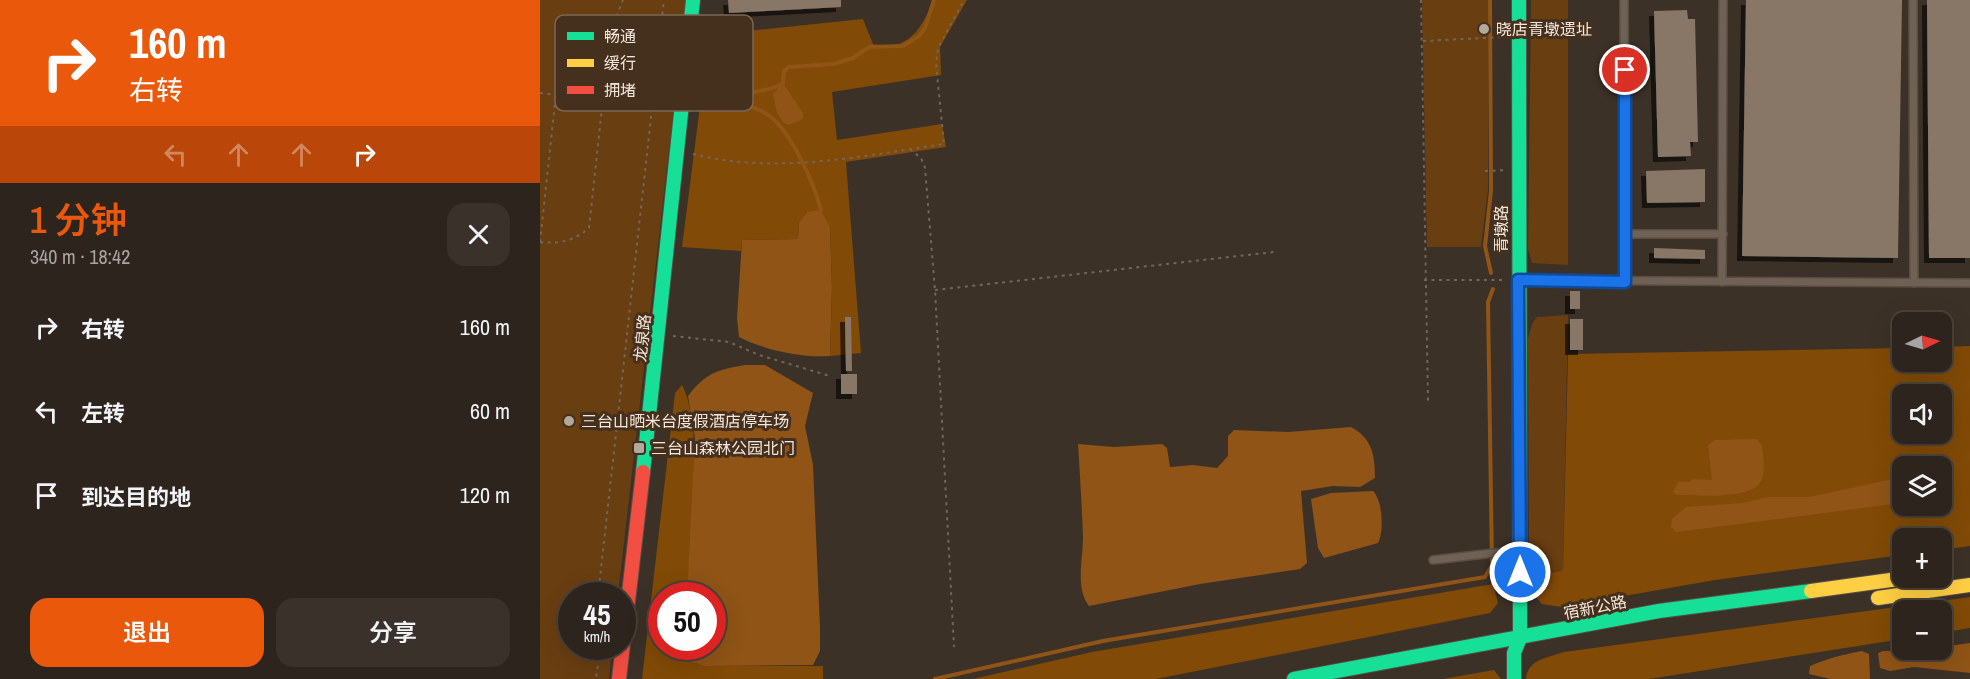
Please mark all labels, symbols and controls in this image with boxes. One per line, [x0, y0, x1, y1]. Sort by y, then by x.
text: 160 m [129, 15, 227, 71]
legend [555, 15, 753, 111]
place label: 晓店青墩遗址 [1496, 18, 1592, 40]
marker: 晓店青墩遗址 [1477, 22, 1491, 36]
icon: right [30, 24, 108, 102]
text: 畅通 [604, 25, 636, 47]
pin [1599, 44, 1650, 95]
text: 缓行 [604, 52, 636, 74]
icon: arrive [1608, 53, 1641, 86]
text: 右转 [129, 72, 183, 108]
text: 拥堵 [604, 79, 636, 101]
icon: left [159, 138, 192, 171]
icon: ahead [222, 138, 255, 171]
icon: ahead [285, 138, 318, 171]
icon: right [348, 138, 381, 171]
text: 1 分钟 [30, 196, 127, 244]
button: close [447, 203, 510, 266]
street label: 青墩路 [1490, 205, 1512, 253]
text: 340 m · 18:42 [30, 243, 130, 270]
icon: right [30, 311, 63, 344]
text: 160 m [460, 312, 510, 342]
north arrow [1892, 312, 1952, 372]
map controls [1892, 312, 1952, 660]
street label: 龙泉路 [629, 313, 655, 363]
text: 右转 [81, 314, 125, 344]
button: sound [1892, 384, 1952, 444]
icon: left [30, 395, 63, 428]
text: 60 m [470, 396, 510, 426]
text: 左转 [81, 398, 125, 428]
place label: 三台山晒米台度假酒店停车场 [581, 410, 789, 432]
marker: 三台山晒米台度假酒店停车场 [562, 414, 576, 428]
place label: 三台山森林公园北门 [651, 437, 795, 459]
marker: 三台山森林公园北门 [632, 441, 646, 455]
button: layers [1892, 456, 1952, 516]
icon: arrive [30, 479, 63, 512]
text: 120 m [460, 480, 510, 510]
text: 到达目的地 [81, 482, 191, 512]
button: + [1892, 528, 1952, 588]
position arrow [1488, 540, 1552, 604]
speed limit sign: 50 [648, 582, 726, 660]
street label: 宿新公路 [1561, 590, 1629, 624]
text: 45 [583, 594, 611, 634]
button: 退出 [30, 598, 264, 667]
button: 分享 [276, 598, 510, 667]
button: − [1892, 600, 1952, 660]
text: km/h [584, 626, 610, 647]

